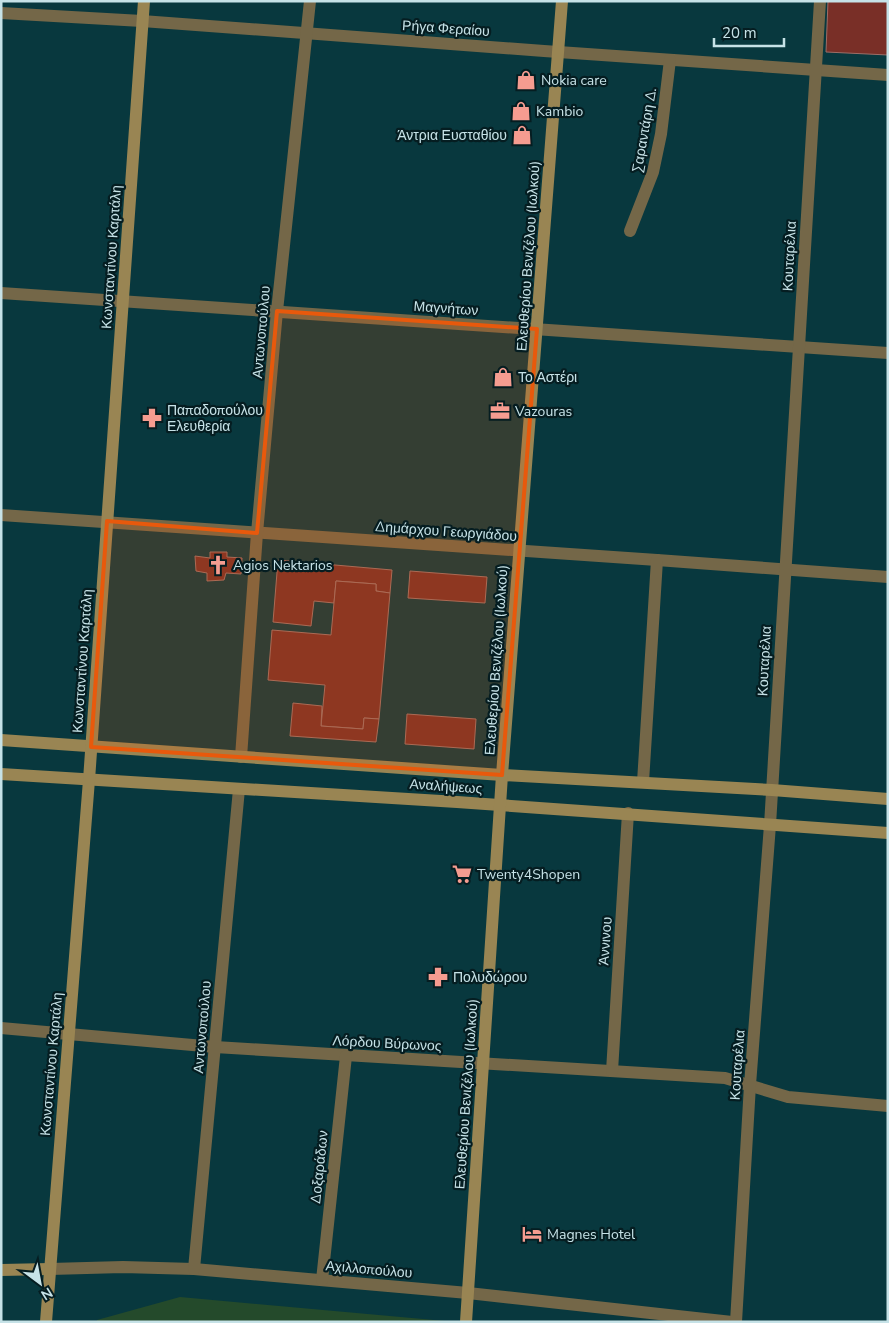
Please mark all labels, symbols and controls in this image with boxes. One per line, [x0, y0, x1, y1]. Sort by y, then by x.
scale bar [714, 15, 784, 47]
street label: Ρήγα Φεραίου [401, 16, 490, 41]
text: 20 m [722, 23, 757, 43]
shop icon: Nokia care [515, 69, 537, 91]
place label: Nokia care [541, 71, 607, 90]
street label: Σαραντάρη Δ. [628, 86, 661, 174]
shop icon: Kambio [510, 100, 532, 122]
place label: Kambio [536, 102, 584, 121]
shop icon: Άντρια Ευσταθίου [511, 124, 533, 146]
place label: Άντρια Ευσταθίου [397, 126, 507, 145]
street label: Ελευθερίου Βενιζέλου (Ιωλκού) [512, 160, 545, 352]
street label: Κωνσταντίνου Καρτάλη [97, 185, 126, 330]
street label: Κουταρέλια [778, 220, 801, 292]
street label: Αντωνοπούλου [248, 285, 275, 379]
street label: Μαγνήτων [413, 297, 479, 320]
shop icon: Το Αστέρι [492, 366, 514, 388]
place label: Το Αστέρι [518, 368, 577, 387]
office icon: Vazouras [489, 400, 511, 422]
place label: Παπαδοπούλου Ελευθερία [167, 401, 263, 436]
place label: Vazouras [514, 402, 573, 421]
pharmacy icon: Παπαδοπούλου Ελευθερία [141, 407, 163, 429]
street label: Δημάρχου Γεωργιάδου [374, 517, 518, 546]
church icon: Agios Nektarios [207, 554, 229, 576]
place label: Agios Nektarios [233, 556, 333, 575]
street label: Ελευθερίου Βενιζέλου (Ιωλκού) [480, 564, 513, 756]
street label: Κωνσταντίνου Καρτάλη [68, 589, 97, 734]
street label: Κουταρέλια [753, 625, 776, 697]
street label: Αναλήψεως [409, 774, 483, 799]
supermarket icon: Twenty4Shopen [451, 863, 473, 885]
place label: Twenty4Shopen [477, 865, 580, 884]
street label: Άννινου [594, 916, 617, 966]
pharmacy icon: Πολυδώρου [427, 966, 449, 988]
place label: Πολυδώρου [453, 968, 527, 987]
street label: Αντωνοπούλου [189, 980, 216, 1074]
street label: Κωνσταντίνου Καρτάλη [36, 991, 67, 1137]
street label: Ελευθερίου Βενιζέλου (Ιωλκού) [450, 998, 483, 1190]
street label: Κουταρέλια [726, 1029, 749, 1101]
street label: Λόρδου Βύρωνος [332, 1031, 442, 1056]
street label: Δοξαράδων [306, 1129, 333, 1205]
hotel icon: Magnes Hotel [521, 1223, 543, 1245]
place label: Magnes Hotel [547, 1225, 636, 1244]
street label: Αχιλλοπούλου [325, 1256, 413, 1283]
north arrow [15, 1258, 65, 1308]
text: N [37, 1283, 56, 1304]

